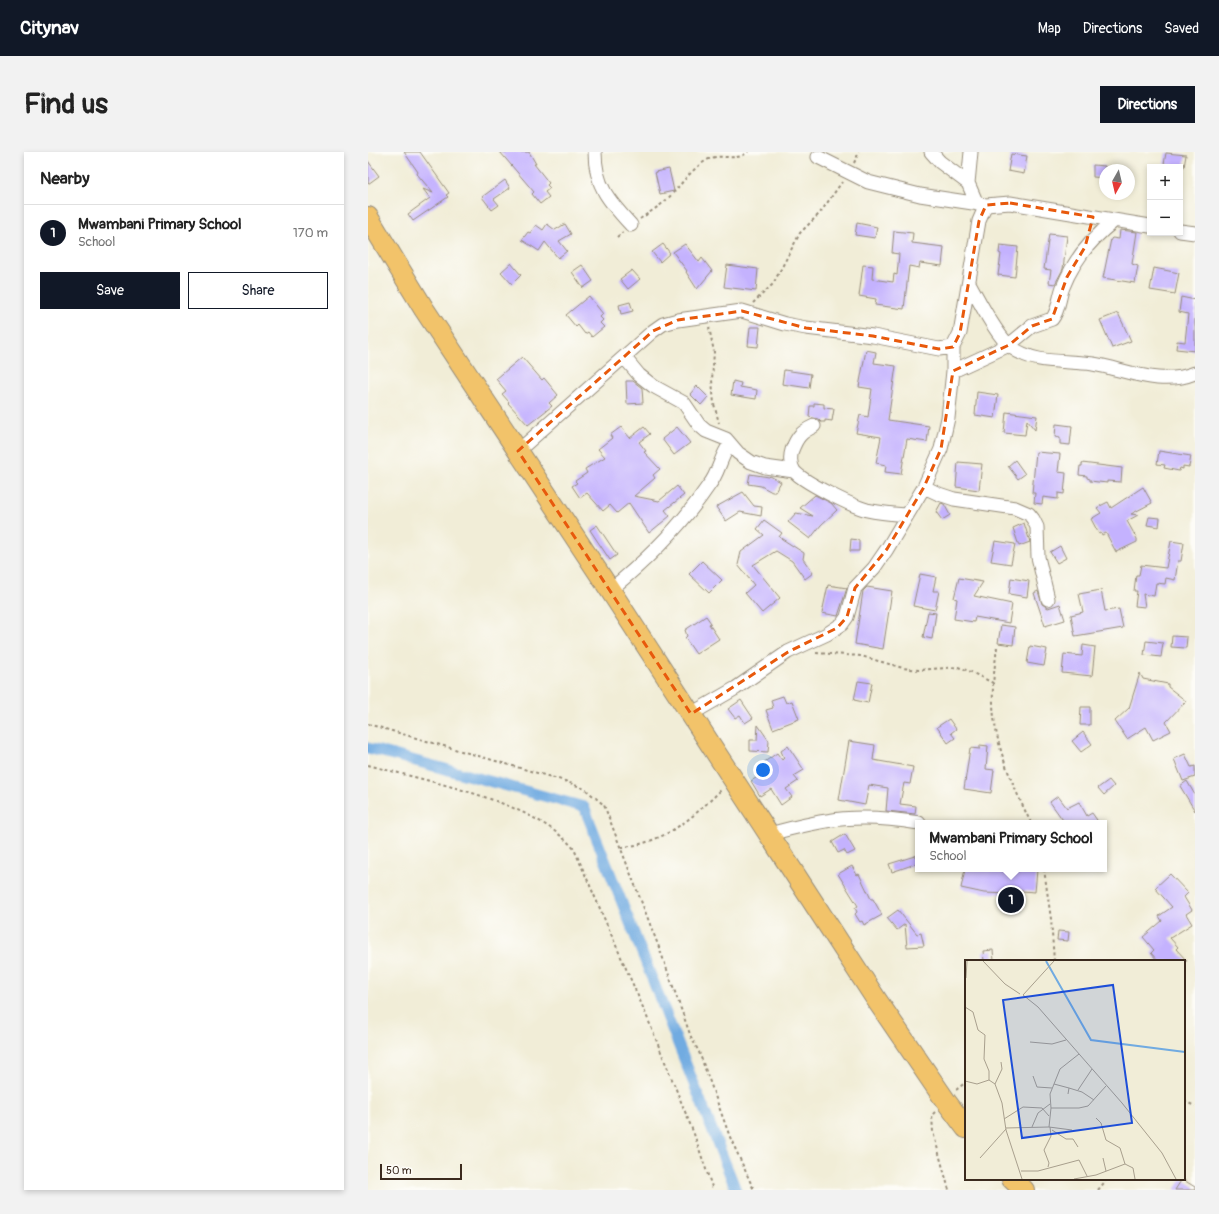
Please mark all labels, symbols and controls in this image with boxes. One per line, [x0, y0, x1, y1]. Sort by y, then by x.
text: Citynav [20, 16, 79, 40]
text: Map [1038, 20, 1061, 37]
text: Directions [1083, 20, 1142, 37]
text: Saved [1164, 20, 1199, 37]
button: Directions [1100, 86, 1195, 123]
text: Find us [24, 87, 108, 122]
north arrow [1099, 164, 1135, 200]
map controls [1147, 164, 1183, 236]
button: + [1147, 164, 1183, 200]
text: Nearby [40, 168, 89, 189]
button: − [1147, 200, 1183, 236]
text: Mwambani Primary School [78, 215, 242, 234]
text: 1 [50, 225, 56, 241]
text: 170 m [293, 225, 328, 241]
text: School [78, 234, 115, 250]
button: Save [40, 272, 180, 309]
button: Share [188, 272, 328, 309]
your location [753, 760, 773, 780]
popup [915, 820, 1107, 872]
text: Mwambani Primary School [929, 829, 1093, 848]
text: School [929, 848, 967, 864]
pin: 1 [998, 885, 1024, 915]
inset map [965, 960, 1185, 1180]
scale bar [380, 1162, 462, 1181]
text: 50 m [386, 1164, 412, 1177]

